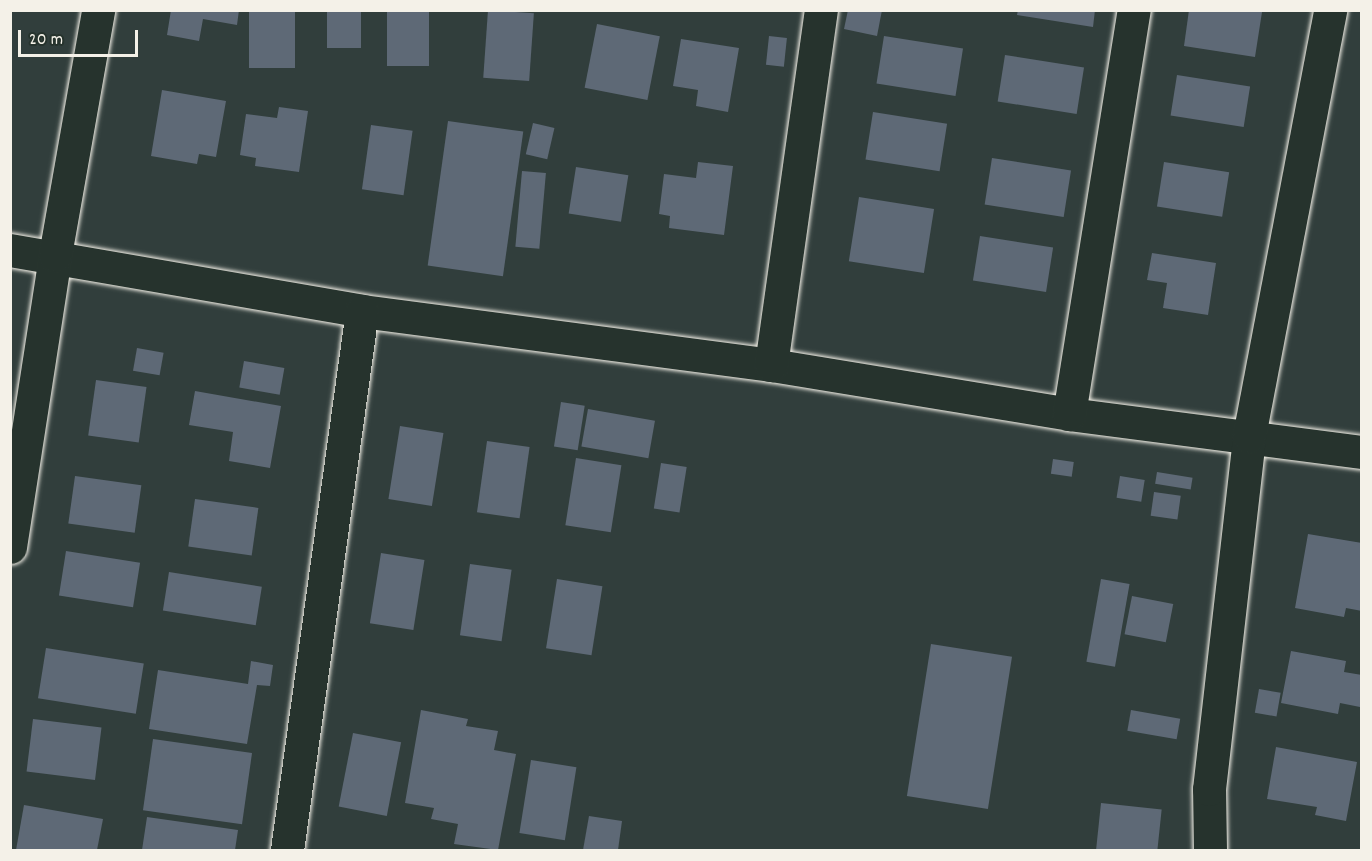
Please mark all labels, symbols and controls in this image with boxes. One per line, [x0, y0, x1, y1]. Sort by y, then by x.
scale bar [21, 18, 141, 56]
text: 20 m [29, 28, 63, 53]

